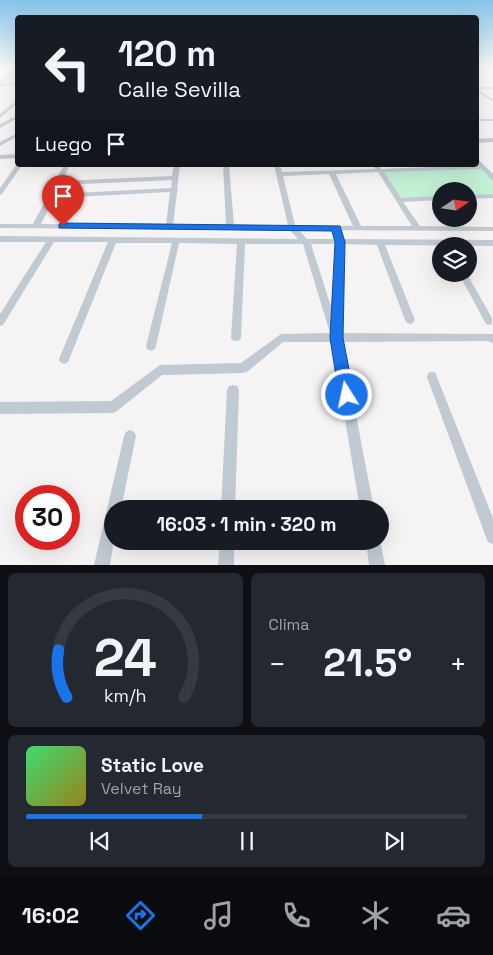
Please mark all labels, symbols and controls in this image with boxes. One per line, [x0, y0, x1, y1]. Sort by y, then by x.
text: 120 m [118, 32, 216, 76]
icon: left [35, 35, 100, 100]
text: Calle Sevilla [118, 75, 241, 103]
icon: arrive [102, 130, 130, 158]
text: Luego [35, 132, 92, 157]
pin [42, 175, 84, 226]
icon: arrive [49, 182, 77, 210]
north arrow [432, 182, 478, 228]
map controls [432, 182, 477, 282]
button: layers [432, 237, 477, 282]
position arrow [320, 368, 372, 420]
speed limit sign: 30 [15, 485, 80, 550]
text: 16:03 · 1 min · 320 m [156, 512, 337, 537]
text: Clima [269, 614, 310, 635]
text: 24 [94, 625, 157, 691]
text: 21.5° [323, 639, 412, 687]
text: − [269, 646, 286, 682]
text: + [450, 646, 467, 682]
text: km/h [104, 684, 147, 707]
text: Static Love [101, 753, 204, 778]
text: Velvet Ray [101, 778, 182, 799]
icon: previous [86, 827, 114, 855]
icon: pause [233, 827, 261, 855]
icon: next [380, 827, 408, 855]
icon: directions [123, 898, 158, 933]
icon: music [201, 898, 236, 933]
icon: phone [279, 898, 314, 933]
icon: climate [358, 898, 393, 933]
icon: car [436, 898, 471, 933]
text: 16:02 [22, 901, 79, 929]

